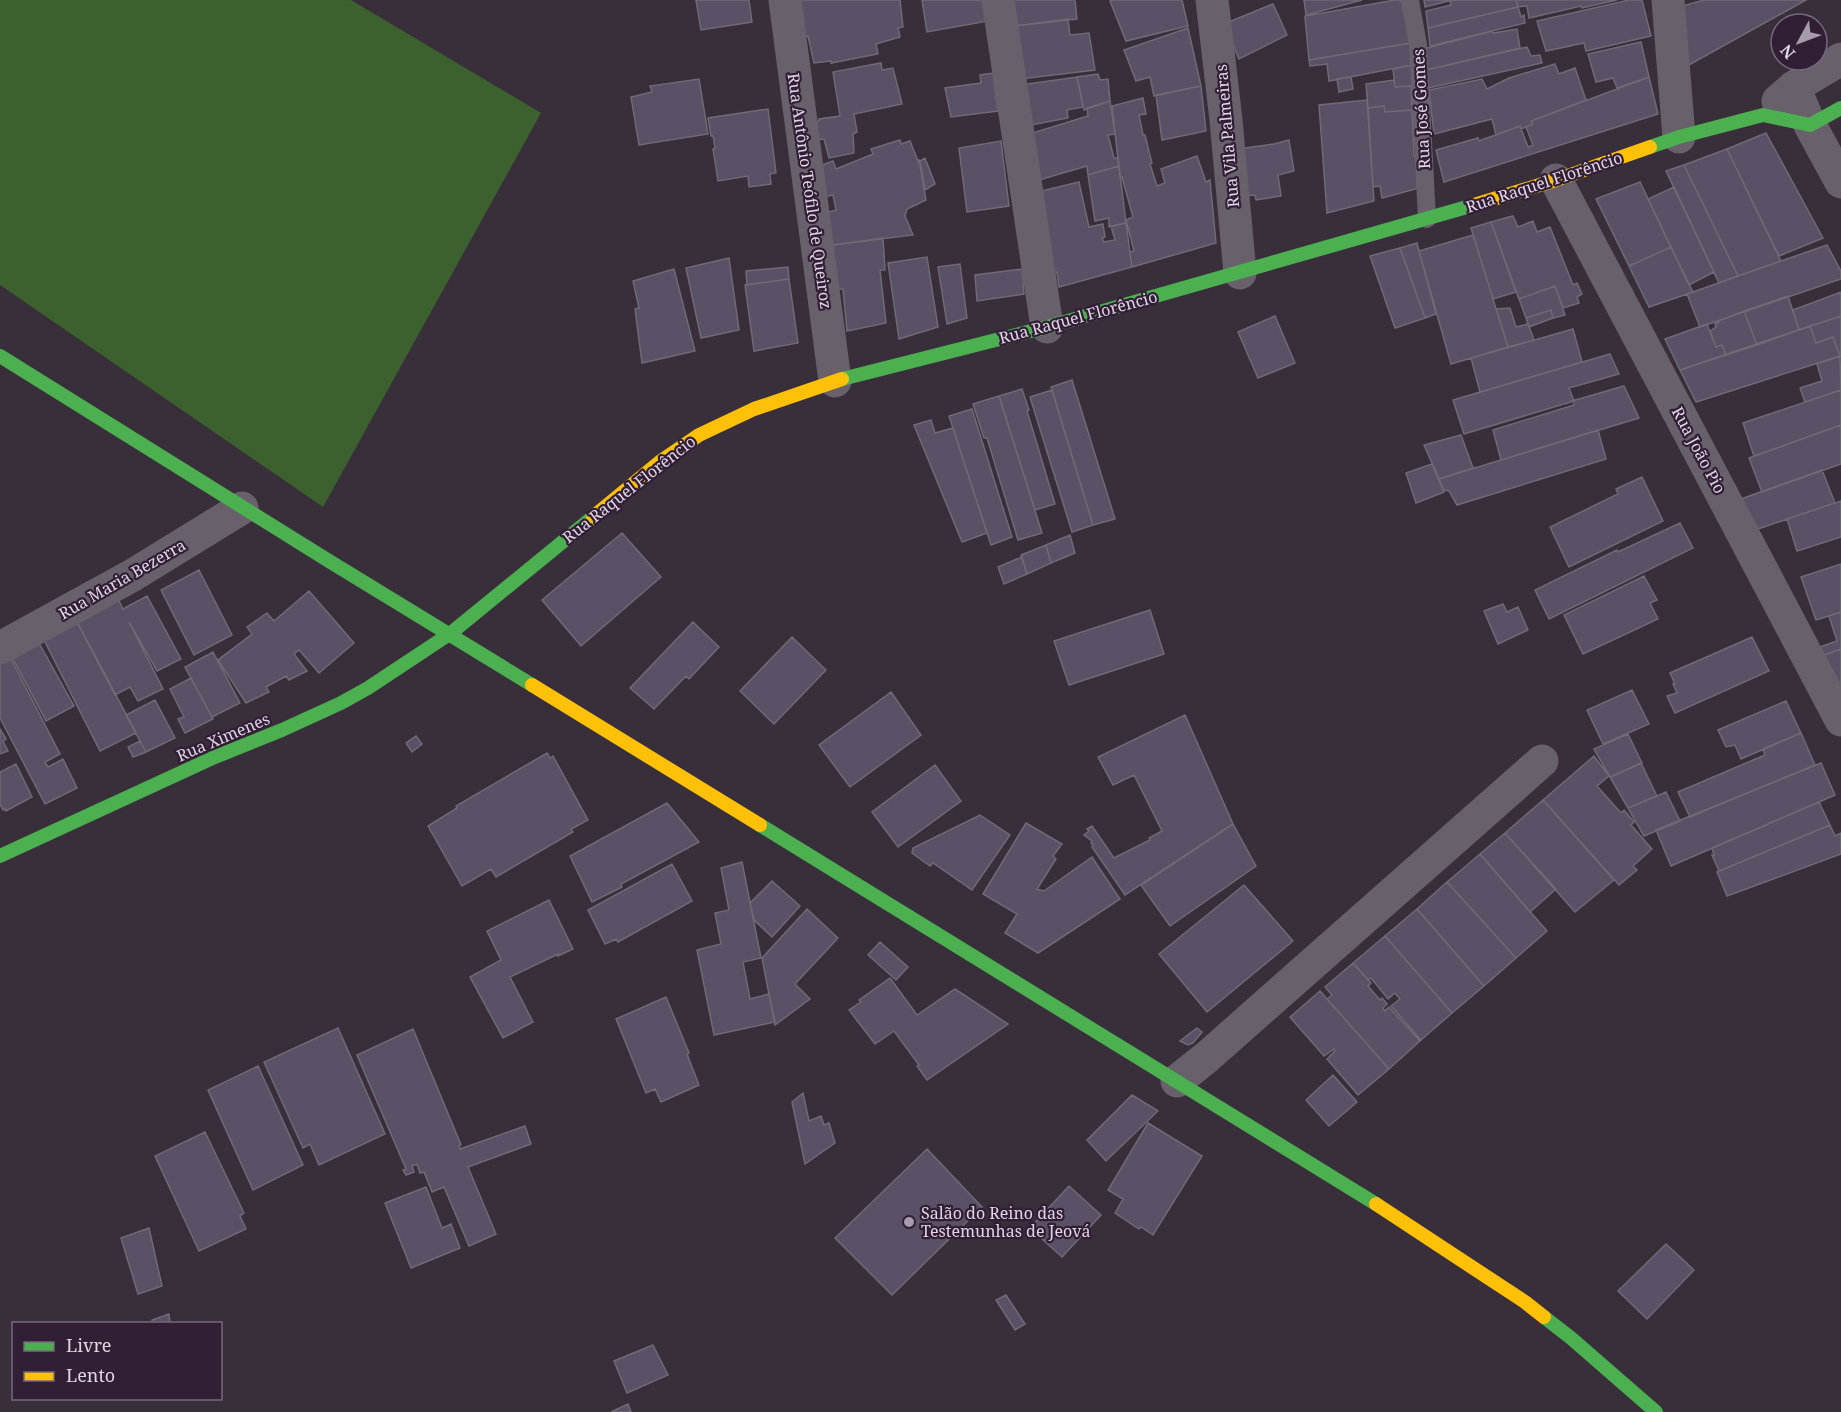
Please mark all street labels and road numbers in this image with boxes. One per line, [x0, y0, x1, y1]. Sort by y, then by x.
street label: Rua José Gomes [1407, 48, 1435, 170]
street label: Rua Vila Palmeiras [1210, 63, 1244, 209]
street label: Rua Antônio Teófilo de Queiroz [783, 72, 837, 310]
street label: Rua Raquel Florêncio [1463, 146, 1625, 218]
street label: Rua Raquel Florêncio [996, 285, 1160, 349]
street label: Rua João Pio [1667, 403, 1731, 497]
street label: Rua Raquel Florêncio [558, 430, 700, 548]
street label: Rua Maria Bezerra [54, 534, 190, 624]
street label: Rua Ximenes [173, 707, 273, 767]

